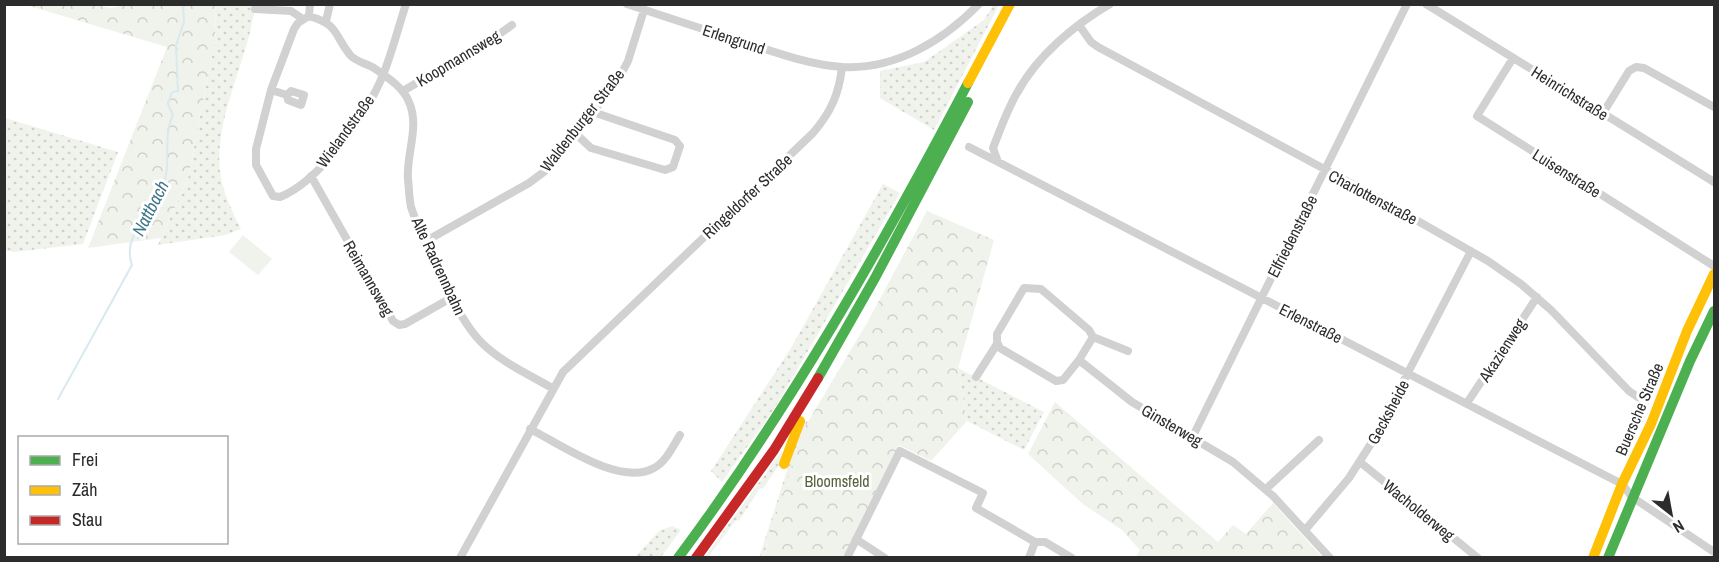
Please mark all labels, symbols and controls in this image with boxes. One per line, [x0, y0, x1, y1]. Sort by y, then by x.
street label: Erlengrund [700, 19, 768, 59]
street label: Koopmannsweg [412, 24, 505, 92]
street label: Heinrichstraße [1527, 61, 1613, 125]
street label: Waldenburger Straße [535, 64, 629, 176]
street label: Wielandstraße [311, 90, 379, 172]
street label: Luisenstraße [1529, 143, 1605, 203]
street label: Ringeldorfer Straße [697, 149, 797, 243]
street label: Charlottenstraße [1325, 164, 1421, 230]
water label: Nattbach [125, 176, 175, 240]
street label: Elfriedenstraße [1262, 191, 1322, 281]
street label: Alte Radrennbahn [406, 213, 471, 319]
street label: Reimannsweg [339, 236, 400, 320]
street label: Erlenstraße [1276, 298, 1346, 348]
street label: Akazienweg [1473, 313, 1531, 387]
street label: Buersche Straße [1610, 359, 1668, 459]
street label: Gecksheide [1362, 376, 1414, 448]
street label: Ginsterweg [1137, 399, 1207, 452]
legend [18, 436, 228, 544]
text: Frei [72, 447, 98, 472]
park label: Bloomsfeld [805, 470, 869, 492]
street label: Wacholderweg [1379, 474, 1460, 546]
text: Zäh [72, 477, 97, 502]
north arrow [1641, 484, 1701, 544]
text: Stau [72, 507, 102, 532]
text: N [1669, 515, 1688, 539]

